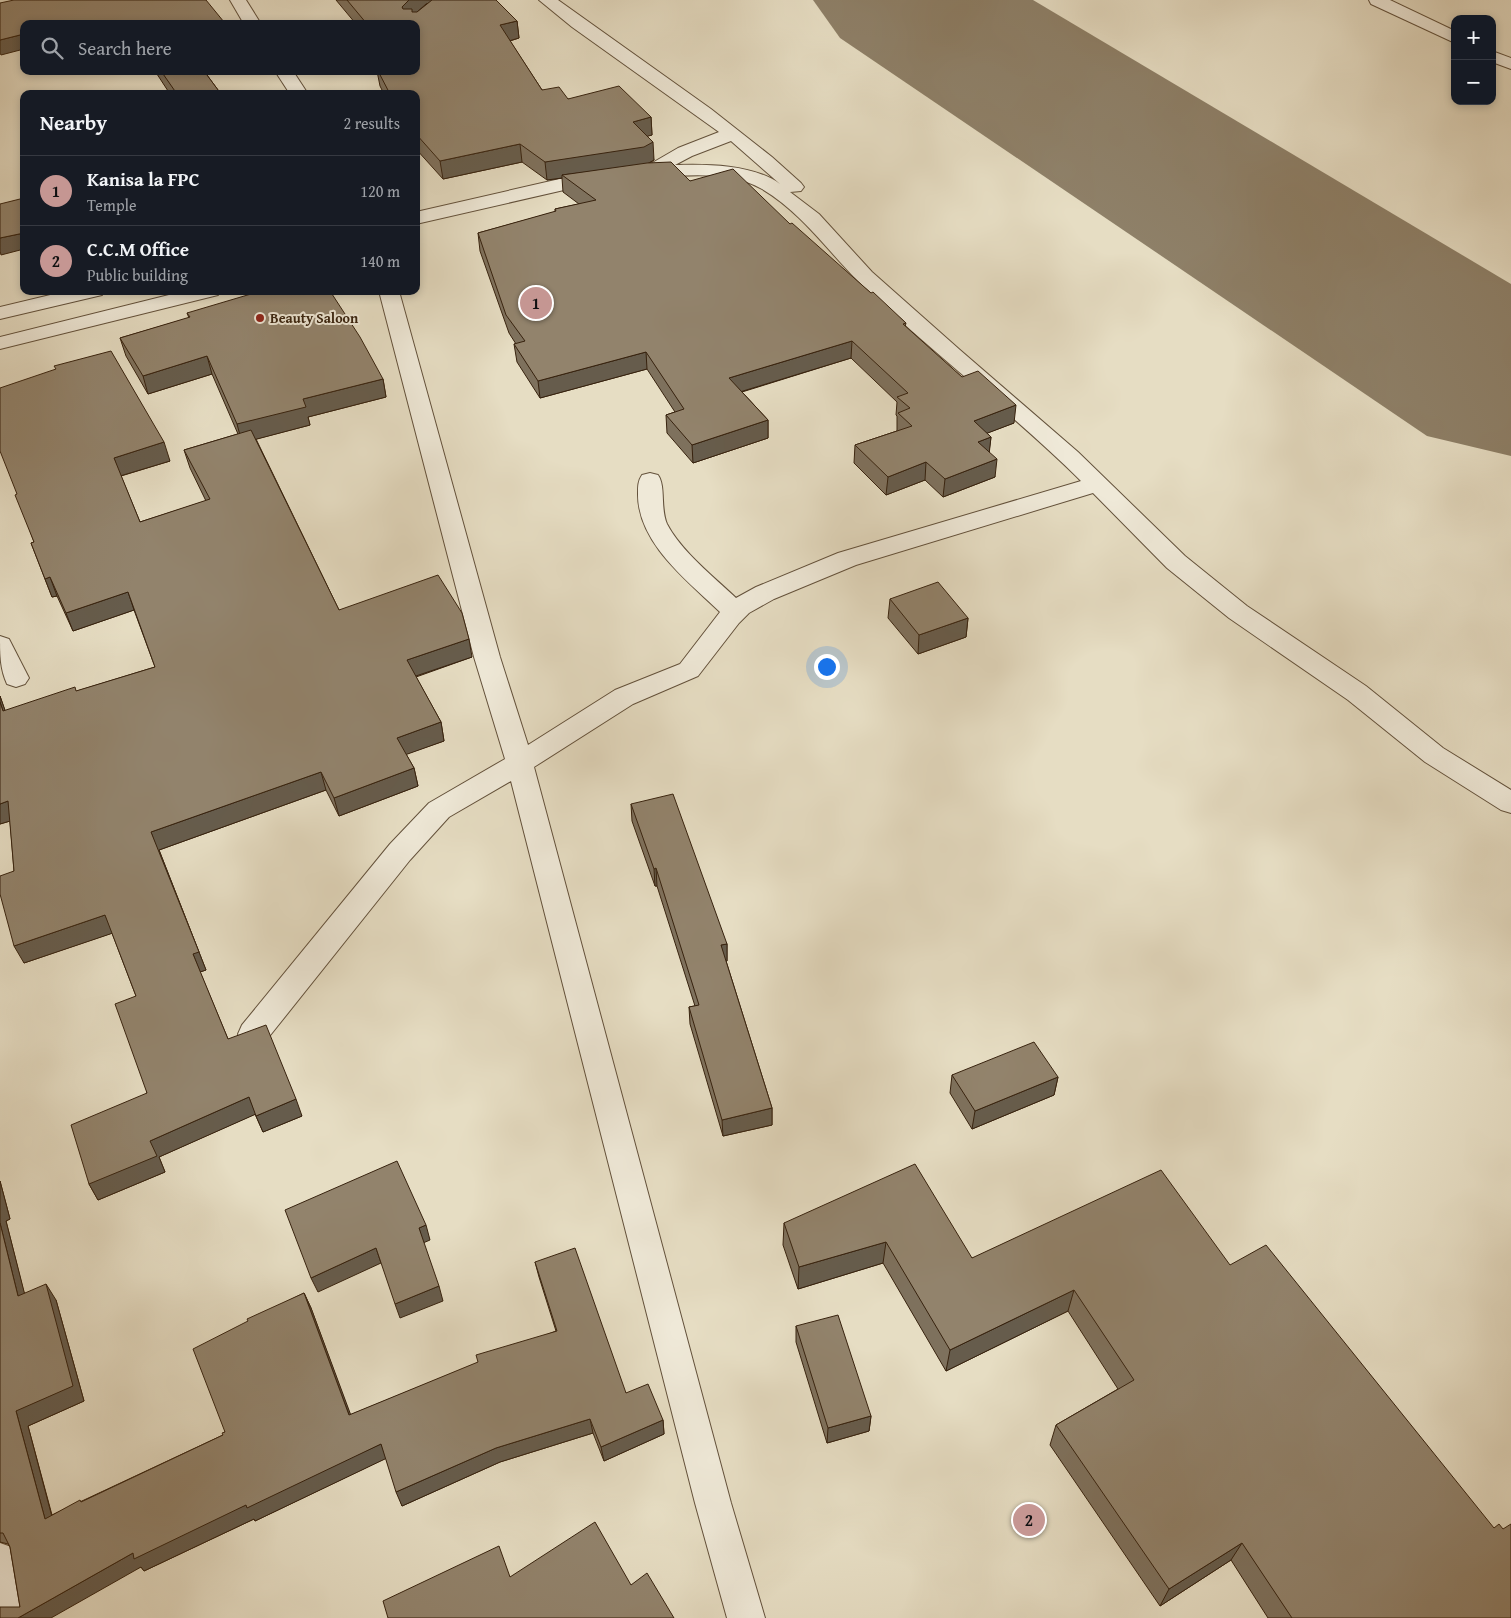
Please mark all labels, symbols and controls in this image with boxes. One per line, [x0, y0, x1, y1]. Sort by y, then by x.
map controls [1451, 15, 1496, 105]
button: + [1451, 15, 1496, 60]
search box [20, 20, 420, 75]
icon: search [38, 34, 66, 62]
text: Search here [78, 34, 172, 62]
button: − [1451, 60, 1496, 105]
text: Nearby [40, 107, 107, 138]
text: 2 results [343, 111, 400, 135]
text: Kanisa la FPC [87, 165, 199, 193]
text: 1 [52, 179, 60, 203]
text: 120 m [360, 179, 400, 203]
text: Temple [87, 193, 137, 217]
text: C.C.M Office [87, 235, 189, 263]
text: 2 [52, 249, 60, 273]
text: 140 m [360, 249, 400, 273]
text: Public building [87, 263, 188, 287]
pin: 1 [520, 284, 552, 322]
place label: Beauty Saloon [270, 308, 359, 328]
marker: Beauty Saloon [254, 312, 266, 324]
your location [814, 654, 840, 680]
pin: 2 [1013, 1501, 1045, 1539]

